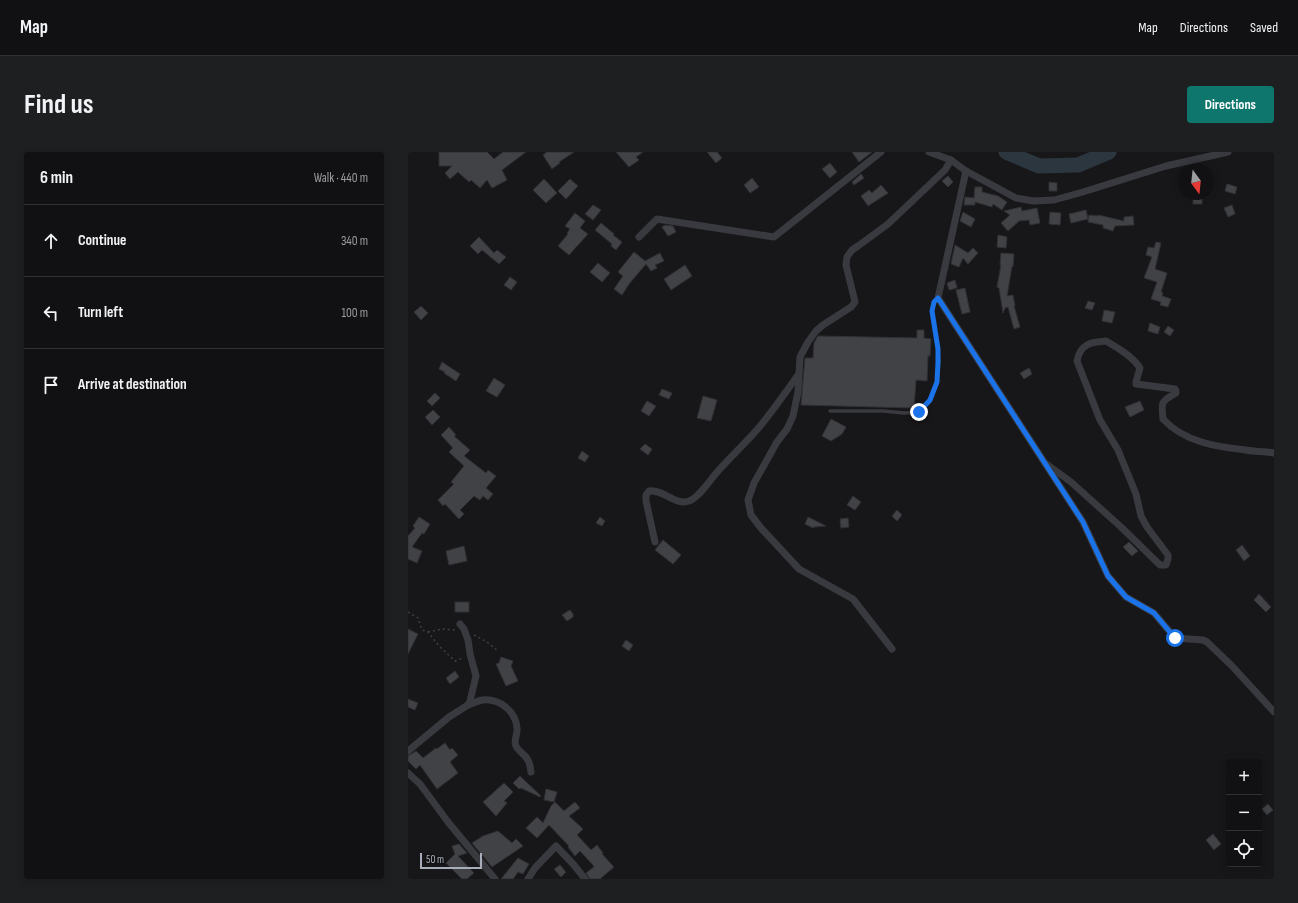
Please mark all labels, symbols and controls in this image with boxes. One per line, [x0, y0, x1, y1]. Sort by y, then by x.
text: Map [20, 16, 48, 39]
text: Map [1138, 19, 1158, 36]
text: Directions [1180, 19, 1228, 36]
text: Saved [1250, 19, 1278, 36]
button: Directions [1187, 86, 1274, 123]
text: Find us [24, 88, 93, 121]
north arrow [1178, 164, 1214, 200]
text: 6 min [40, 168, 73, 188]
text: Walk · 440 m [314, 170, 368, 186]
icon: ahead [40, 230, 62, 252]
text: Continue [78, 231, 127, 250]
text: 340 m [341, 233, 368, 249]
icon: left [40, 302, 62, 324]
text: Turn left [78, 303, 123, 322]
text: 100 m [341, 305, 368, 321]
icon: arrive [40, 374, 62, 396]
text: Arrive at destination [78, 375, 187, 394]
route end [910, 403, 928, 421]
route start [1166, 629, 1184, 647]
map controls [1226, 759, 1262, 867]
button: + [1226, 759, 1262, 795]
button: − [1226, 795, 1262, 831]
button: locate [1226, 831, 1262, 867]
scale bar [420, 851, 482, 870]
text: 50 m [426, 853, 444, 866]

